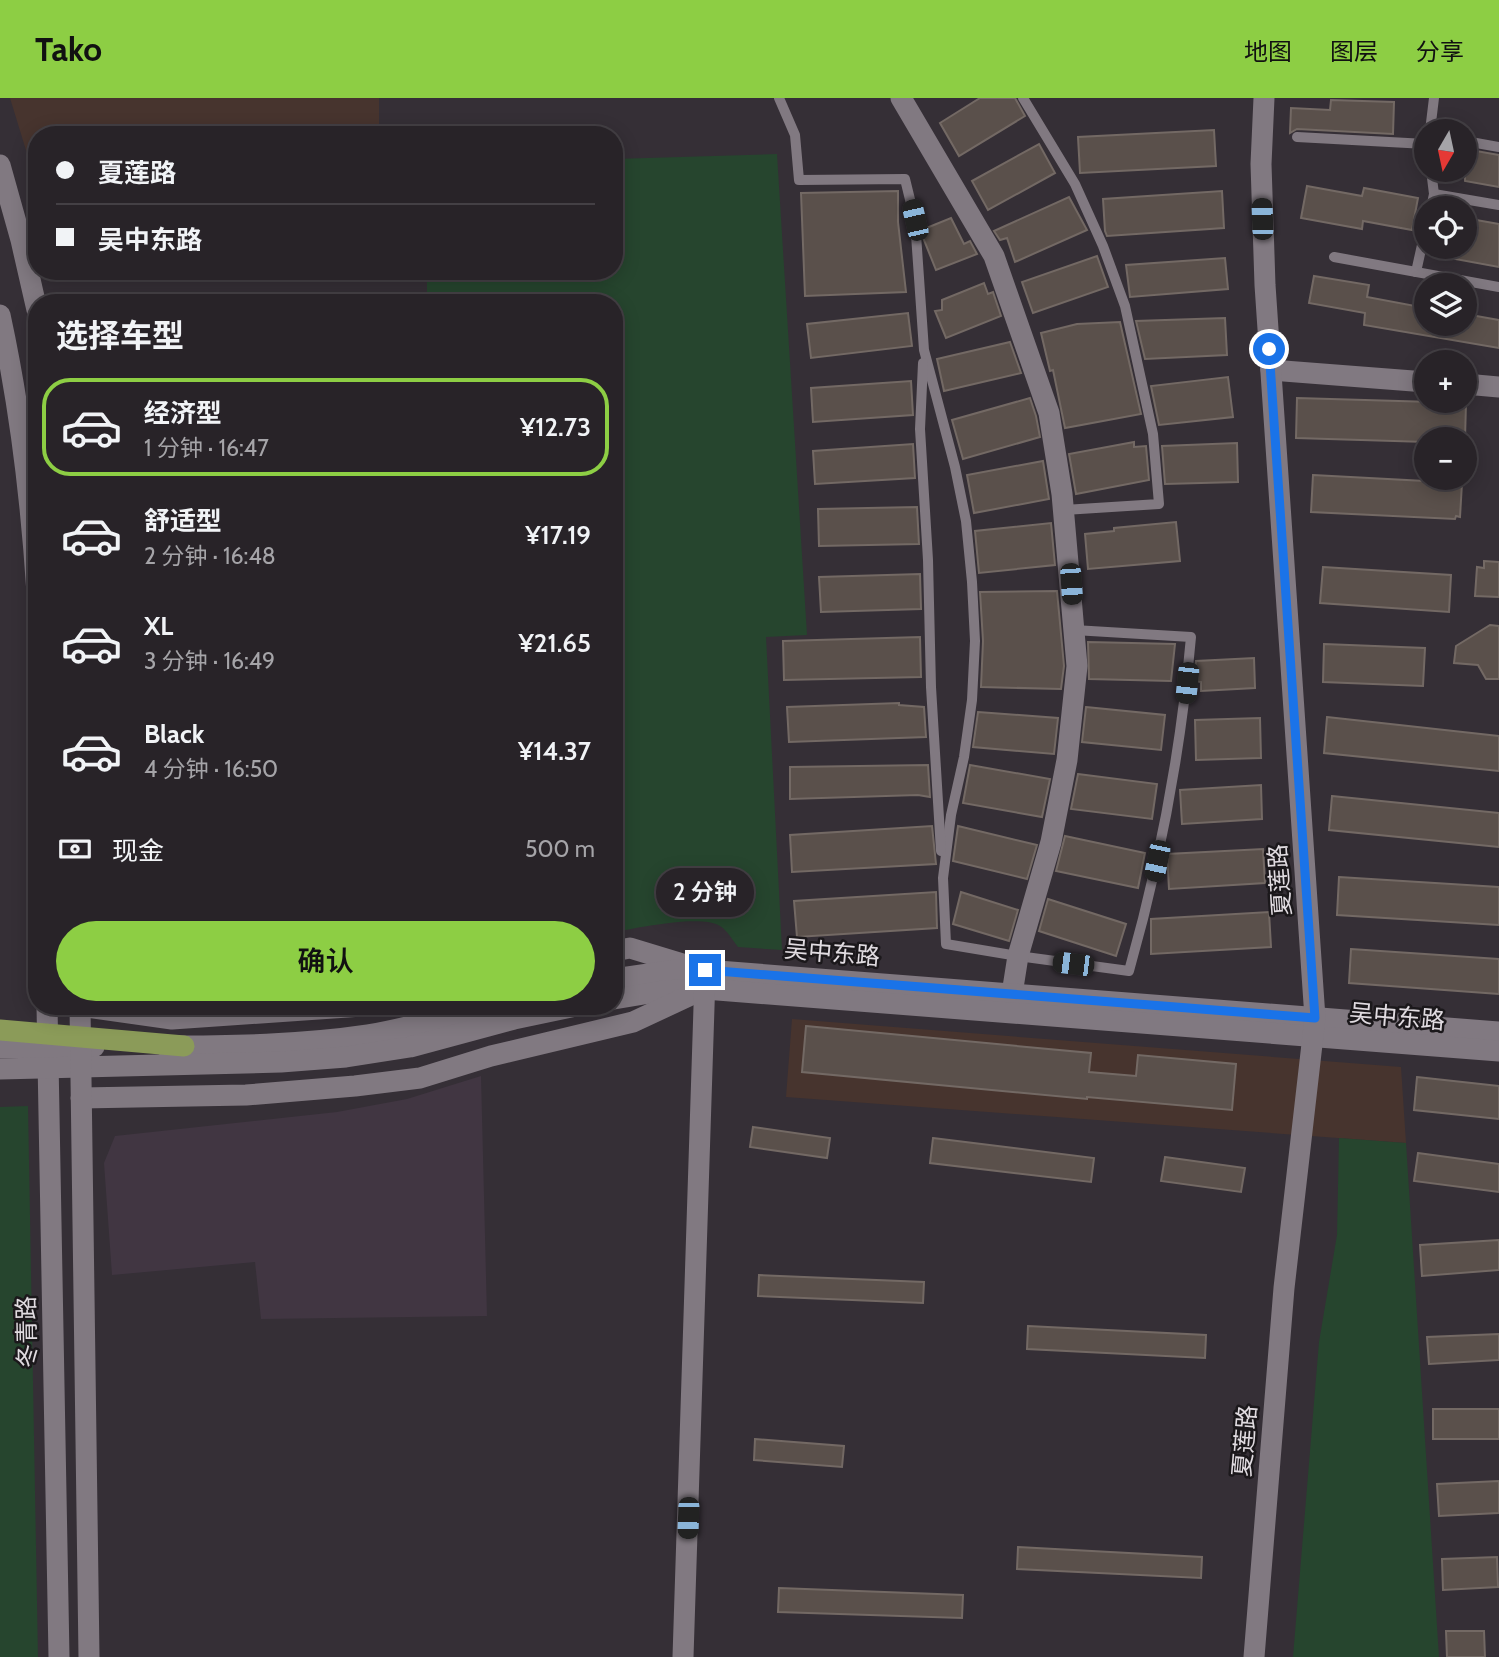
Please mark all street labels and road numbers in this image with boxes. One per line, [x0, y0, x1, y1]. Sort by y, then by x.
street label: 夏莲路 [1263, 843, 1296, 917]
street label: 吴中东路 [783, 934, 881, 971]
street label: 吴中东路 [1348, 998, 1446, 1035]
street label: 冬青路 [11, 1296, 42, 1368]
street label: 夏莲路 [1227, 1404, 1262, 1478]

